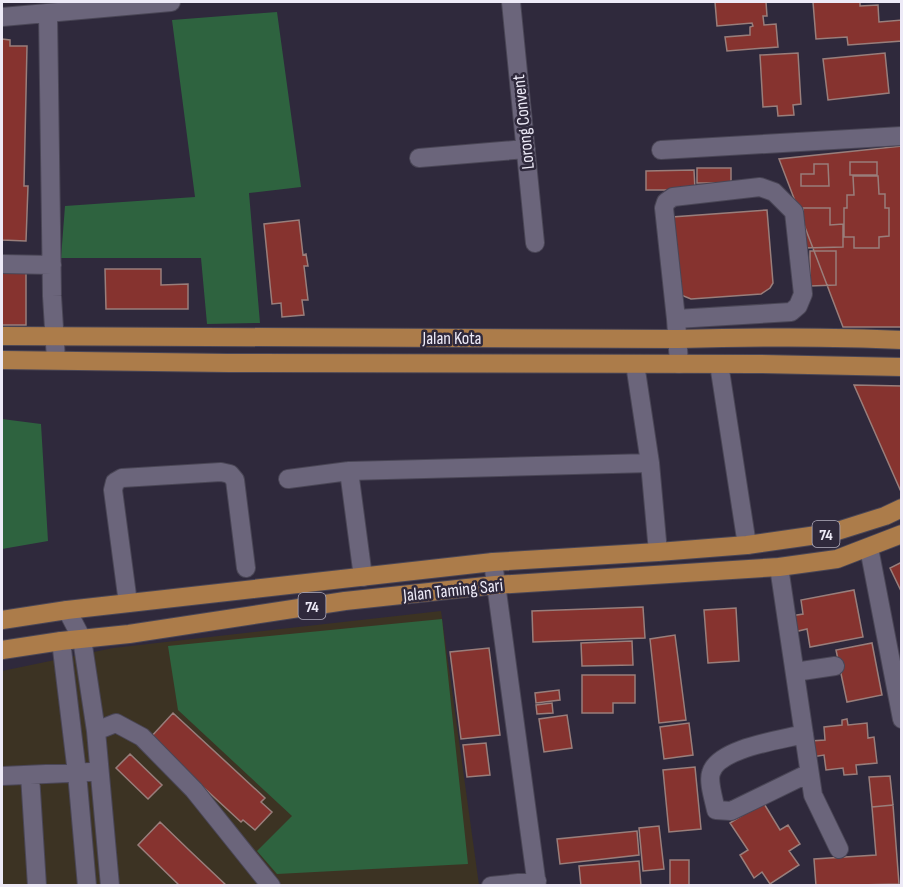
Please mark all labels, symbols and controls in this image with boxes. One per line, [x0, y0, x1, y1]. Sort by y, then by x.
street label: Lorong Convent [508, 73, 539, 170]
street label: Jalan Kota [421, 328, 482, 349]
road number: 74 [812, 521, 840, 547]
street label: Jalan Taming Sari [401, 575, 504, 606]
road number: 74 [298, 593, 326, 619]

